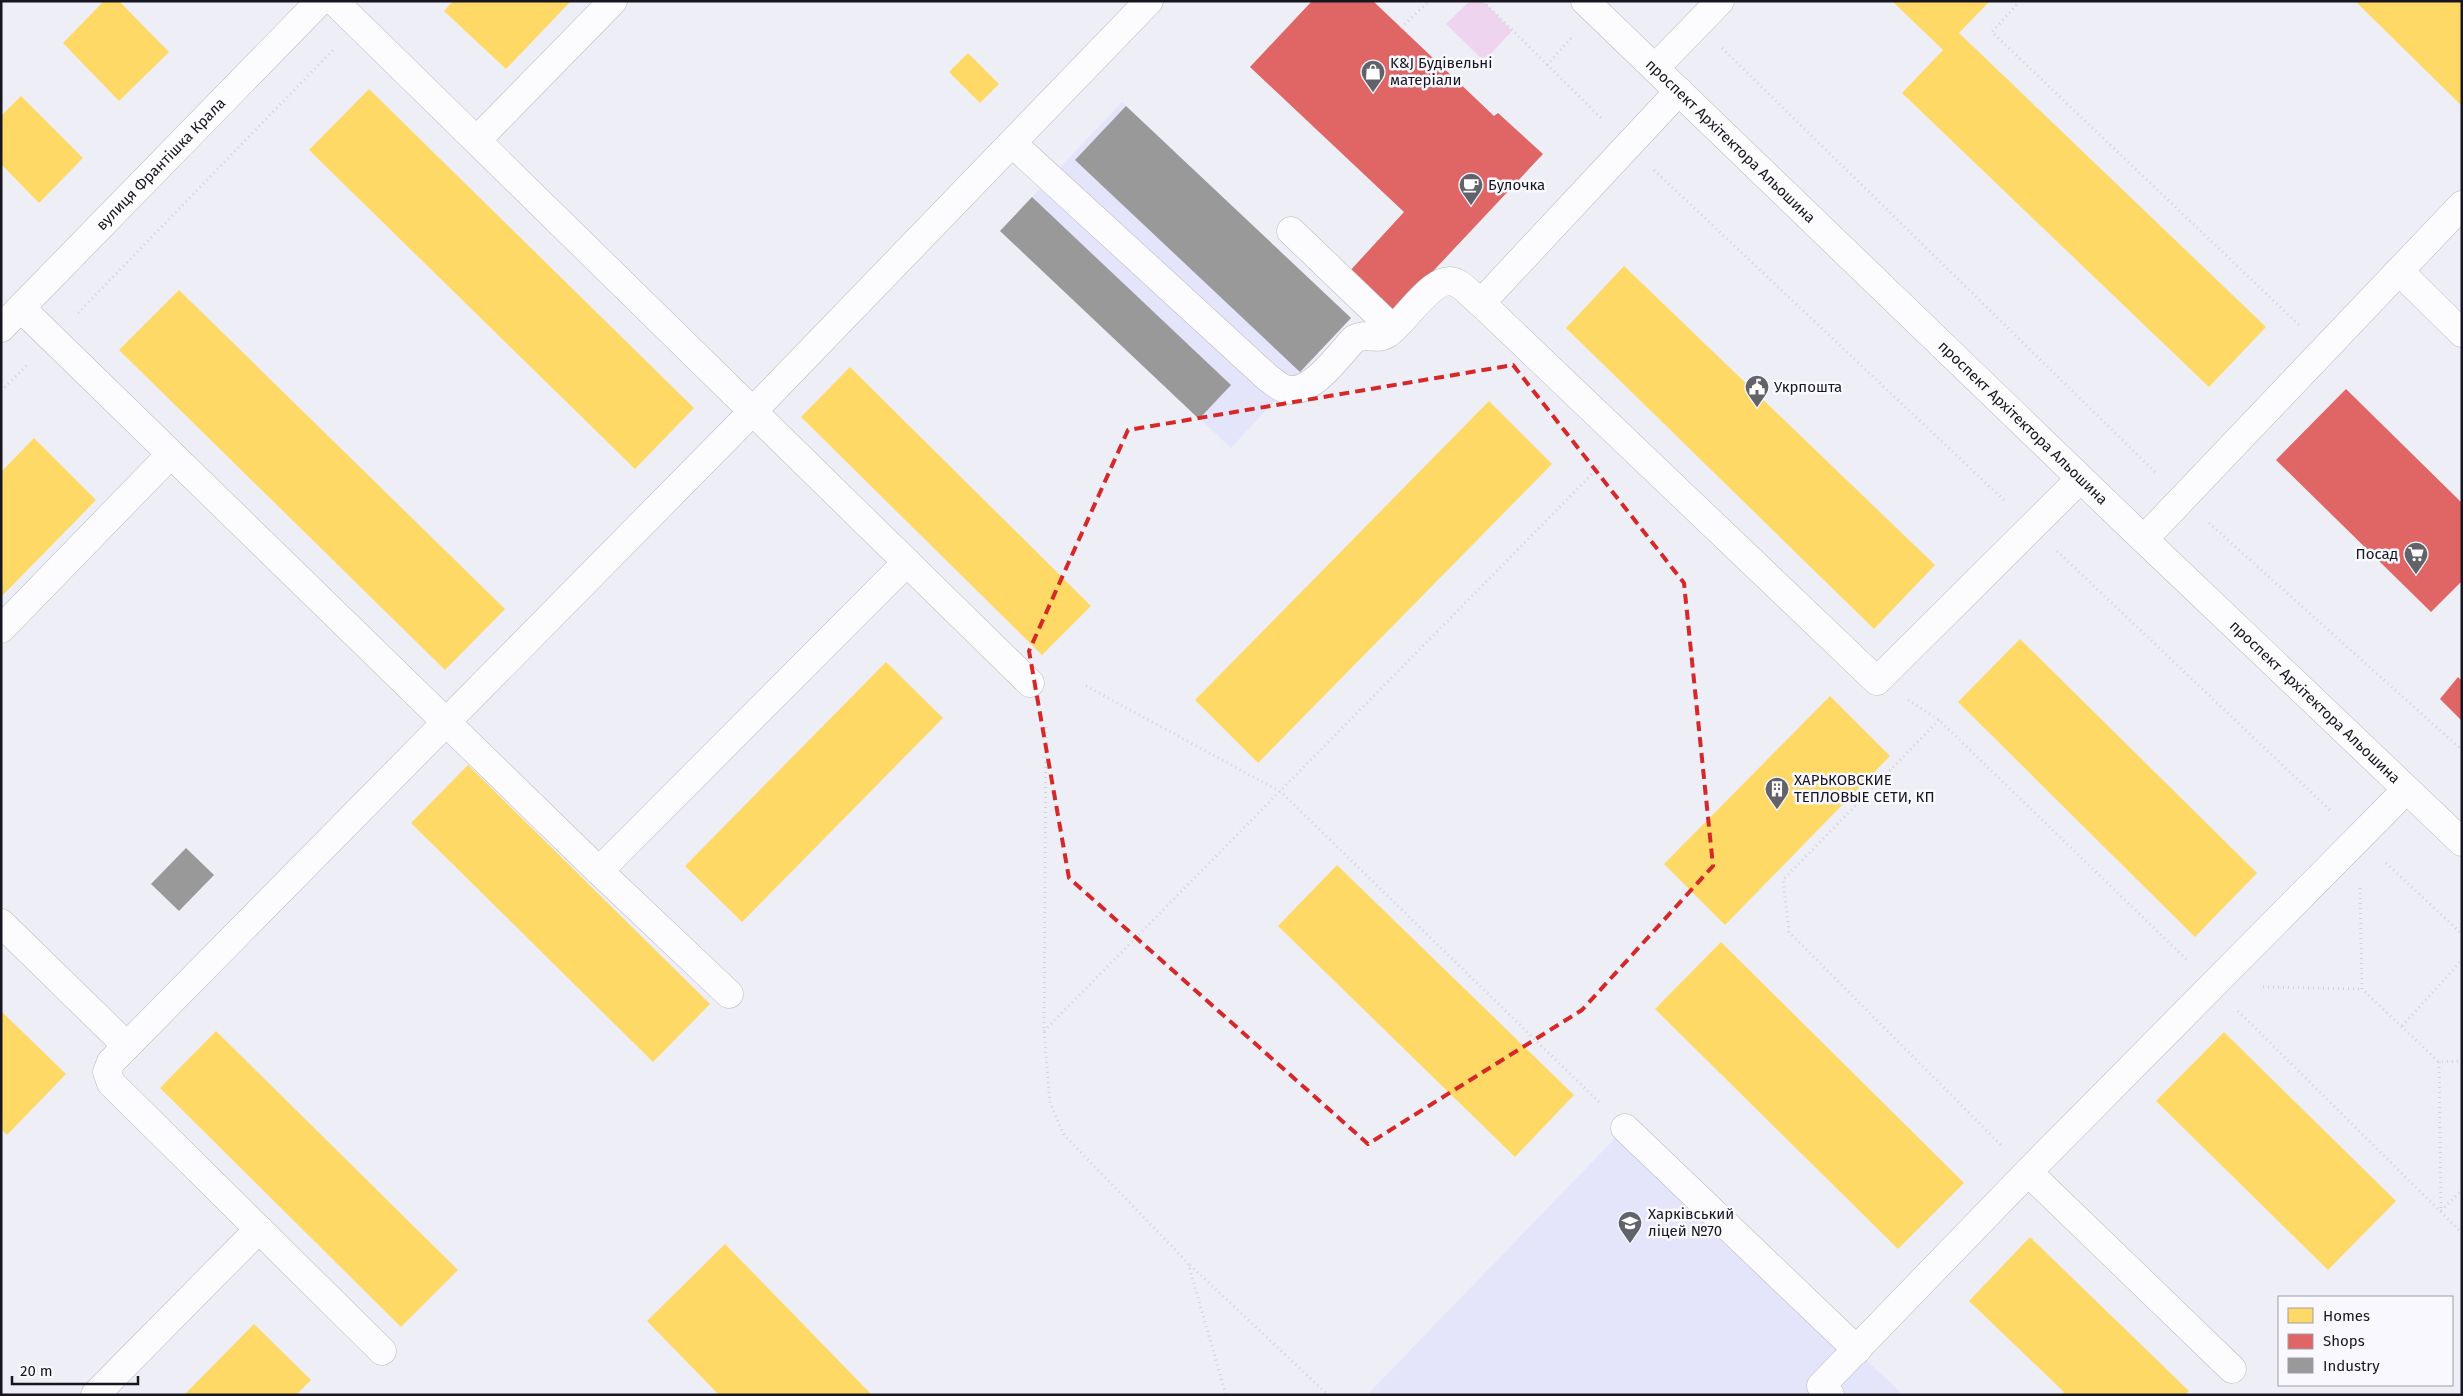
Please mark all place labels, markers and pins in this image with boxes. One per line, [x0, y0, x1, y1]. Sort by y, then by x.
place label: K&J Будівельні матеріали [1390, 54, 1492, 89]
shop icon: K&J Будівельні матеріали [1360, 59, 1386, 93]
cafe icon: Булочка [1458, 172, 1484, 206]
place label: Булочка [1488, 176, 1545, 194]
public building icon: Укрпошта [1744, 374, 1770, 408]
place label: Укрпошта [1774, 378, 1842, 396]
supermarket icon: Посад [2403, 541, 2429, 575]
place label: Посад [2356, 545, 2398, 563]
place label: ХАРЬКОВСКИЕ ТЕПЛОВЫЕ СЕТИ, КП [1794, 771, 1935, 806]
building icon: ХАРЬКОВСКИЕ ТЕПЛОВЫЕ СЕТИ, КП [1764, 776, 1790, 810]
place label: Харківський ліцей №70 [1648, 1205, 1734, 1240]
school or university icon: Харківський ліцей №70 [1617, 1210, 1643, 1244]

